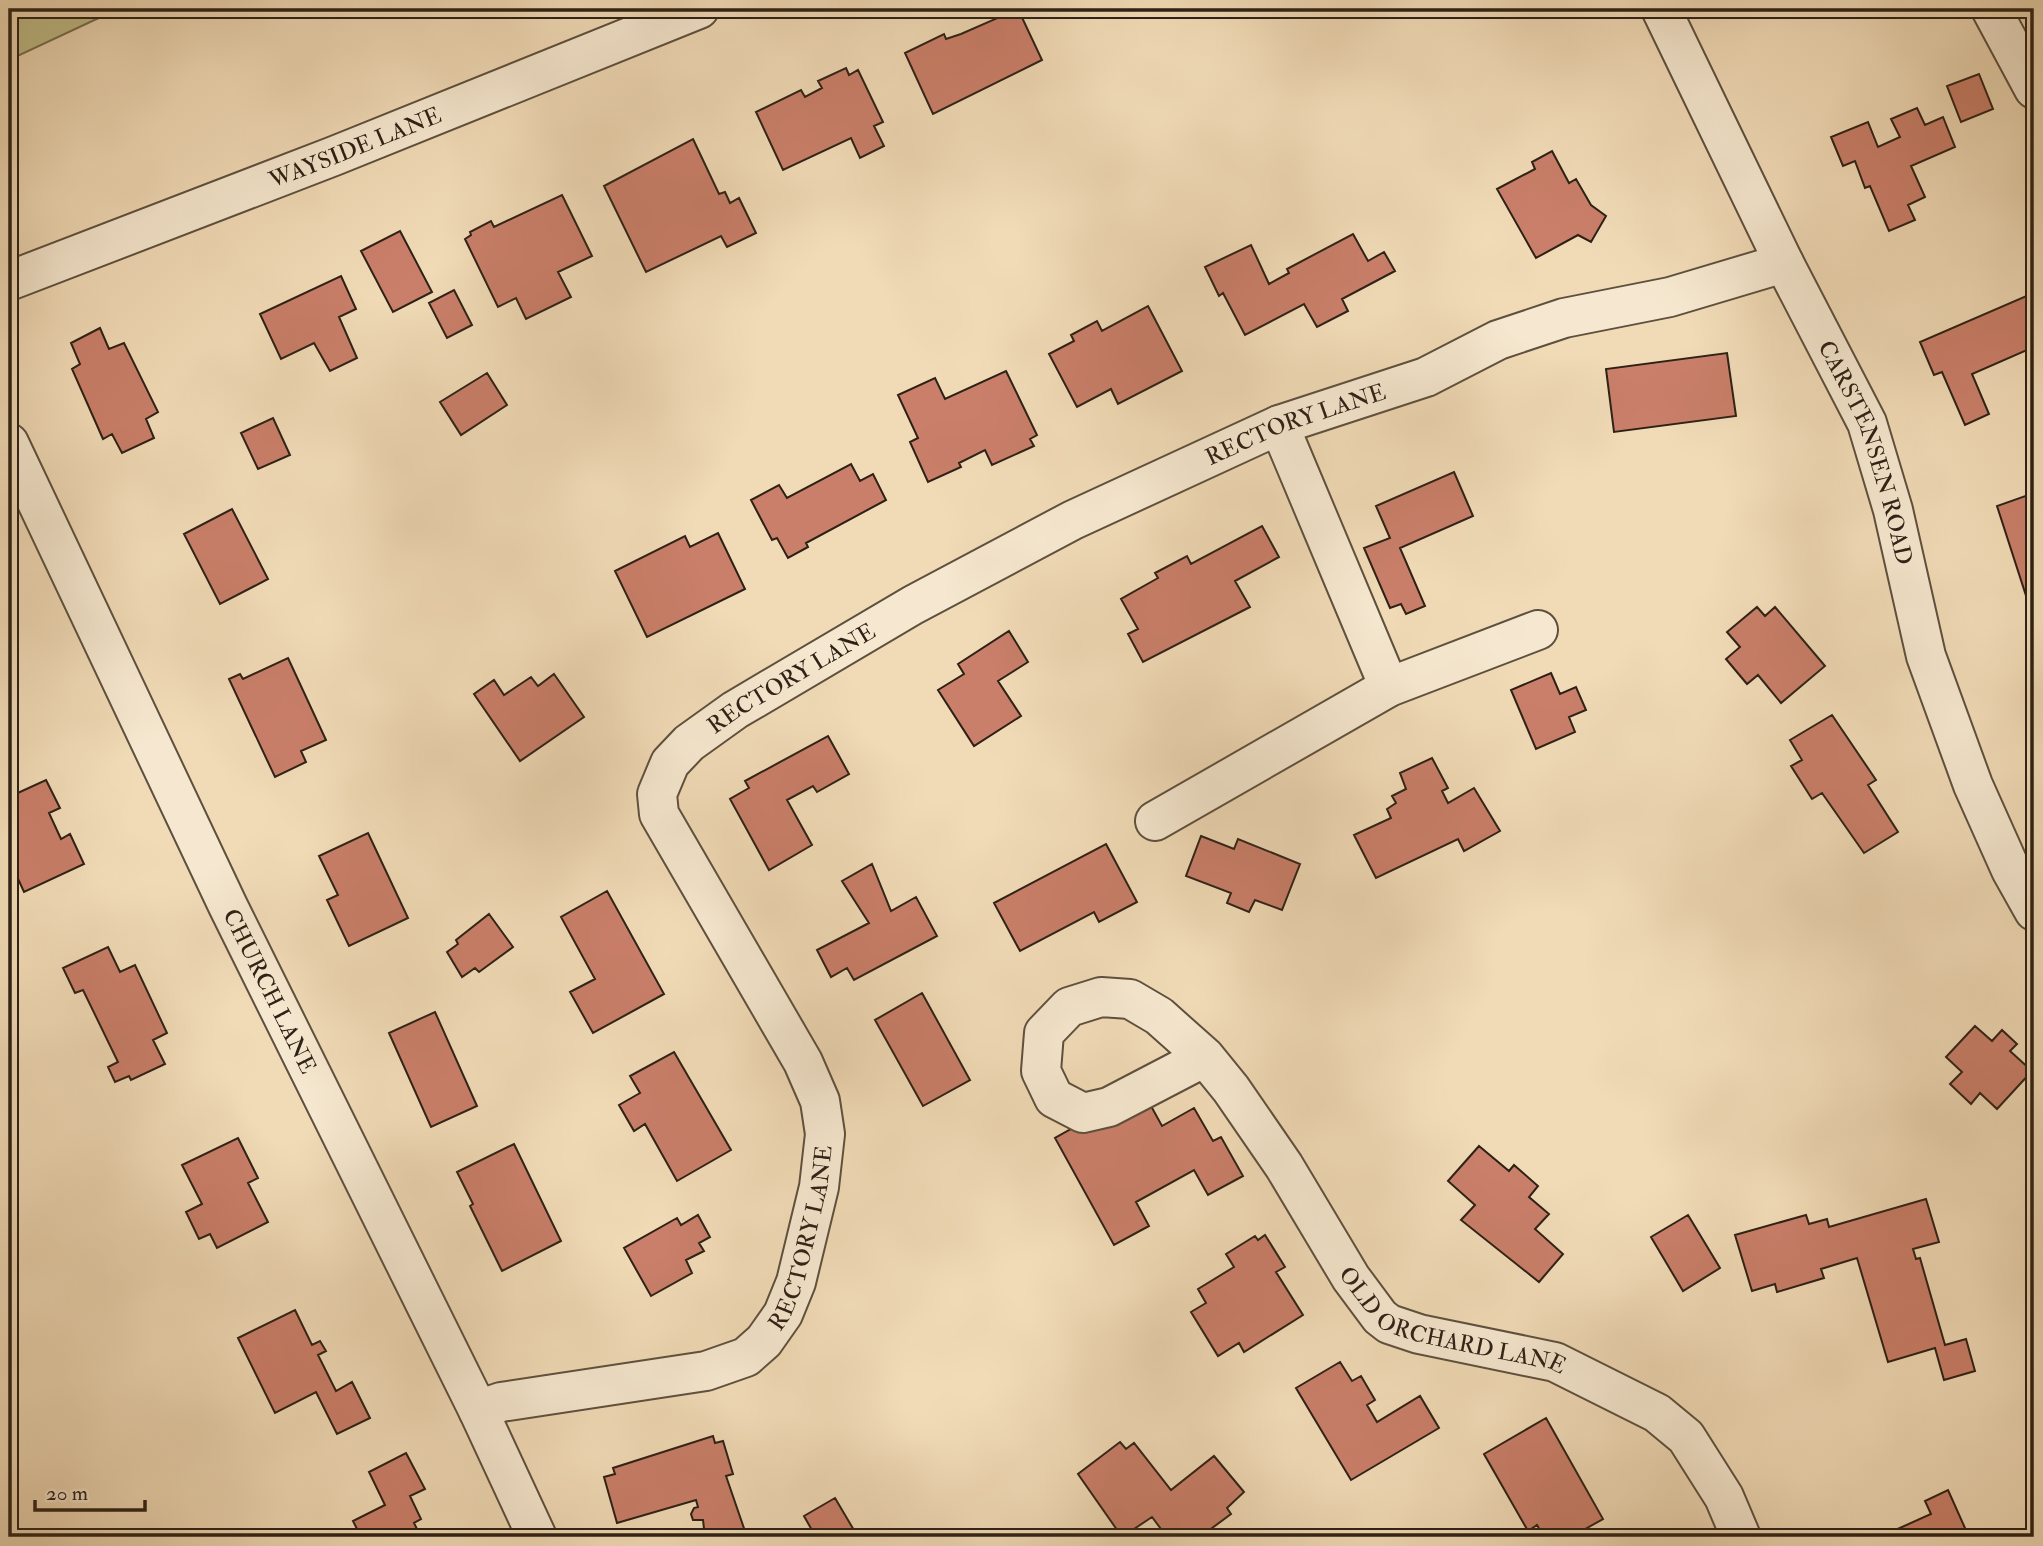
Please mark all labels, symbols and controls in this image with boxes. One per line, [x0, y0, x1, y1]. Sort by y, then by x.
street label: WAYSIDE LANE [264, 100, 445, 195]
street label: CARSTENSEN ROAD [1812, 336, 1919, 568]
street label: RECTORY LANE [1201, 377, 1390, 472]
street label: RECTORY LANE [702, 617, 880, 740]
street label: CHURCH LANE [217, 904, 323, 1078]
street label: RECTORY LANE [762, 1144, 839, 1336]
street label: OLD ORCHARD LANE [1332, 1261, 1571, 1380]
scale bar [35, 1469, 145, 1513]
text: 20 m [46, 1480, 88, 1507]

